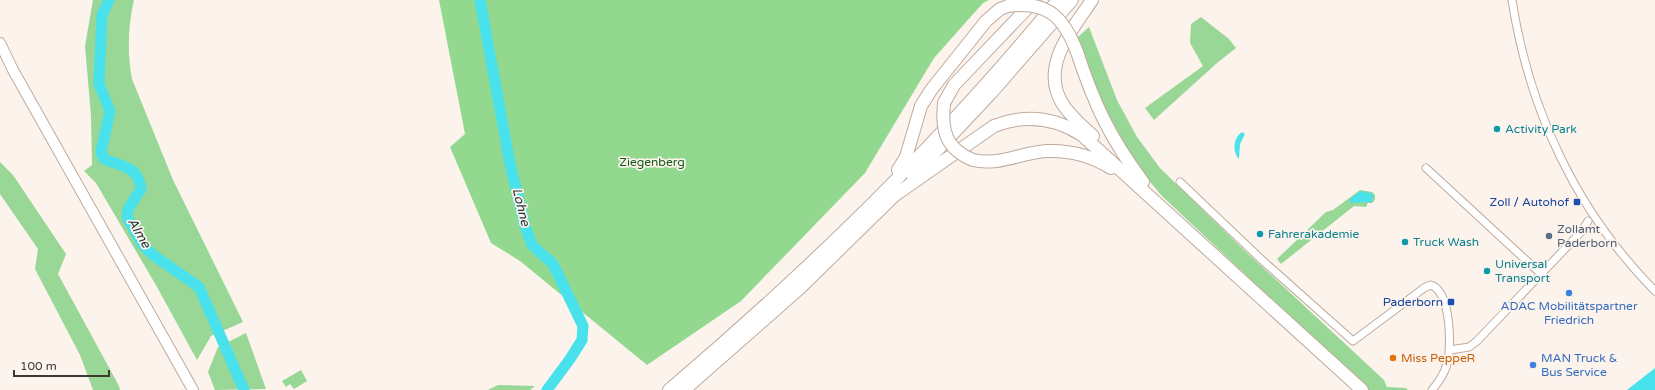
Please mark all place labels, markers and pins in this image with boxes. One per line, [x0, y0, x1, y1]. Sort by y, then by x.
place label: Activity Park [1505, 122, 1577, 136]
marker: Activity Park [1492, 124, 1502, 134]
place label: Zoll / Autohof [1489, 195, 1569, 209]
marker: Zoll / Autohof [1572, 197, 1582, 207]
place label: Zollamt Paderborn [1557, 222, 1617, 250]
place label: Fahrerakademie [1268, 227, 1360, 241]
marker: Fahrerakademie [1255, 229, 1265, 239]
marker: Zollamt Paderborn [1544, 231, 1554, 241]
place label: Truck Wash [1413, 235, 1479, 249]
marker: Truck Wash [1400, 237, 1410, 247]
place label: Universal Transport [1495, 257, 1550, 285]
marker: Universal Transport [1482, 266, 1492, 276]
marker: ADAC Mobilitätspartner Friedrich [1564, 288, 1574, 298]
place label: Paderborn [1383, 295, 1443, 309]
marker: Paderborn [1446, 297, 1456, 307]
place label: ADAC Mobilitätspartner Friedrich [1500, 299, 1638, 327]
place label: Miss PeppeR [1401, 351, 1475, 365]
place label: MAN Truck & Bus Service [1541, 351, 1618, 379]
marker: Miss PeppeR [1388, 353, 1398, 363]
marker: MAN Truck & Bus Service [1528, 360, 1538, 370]

